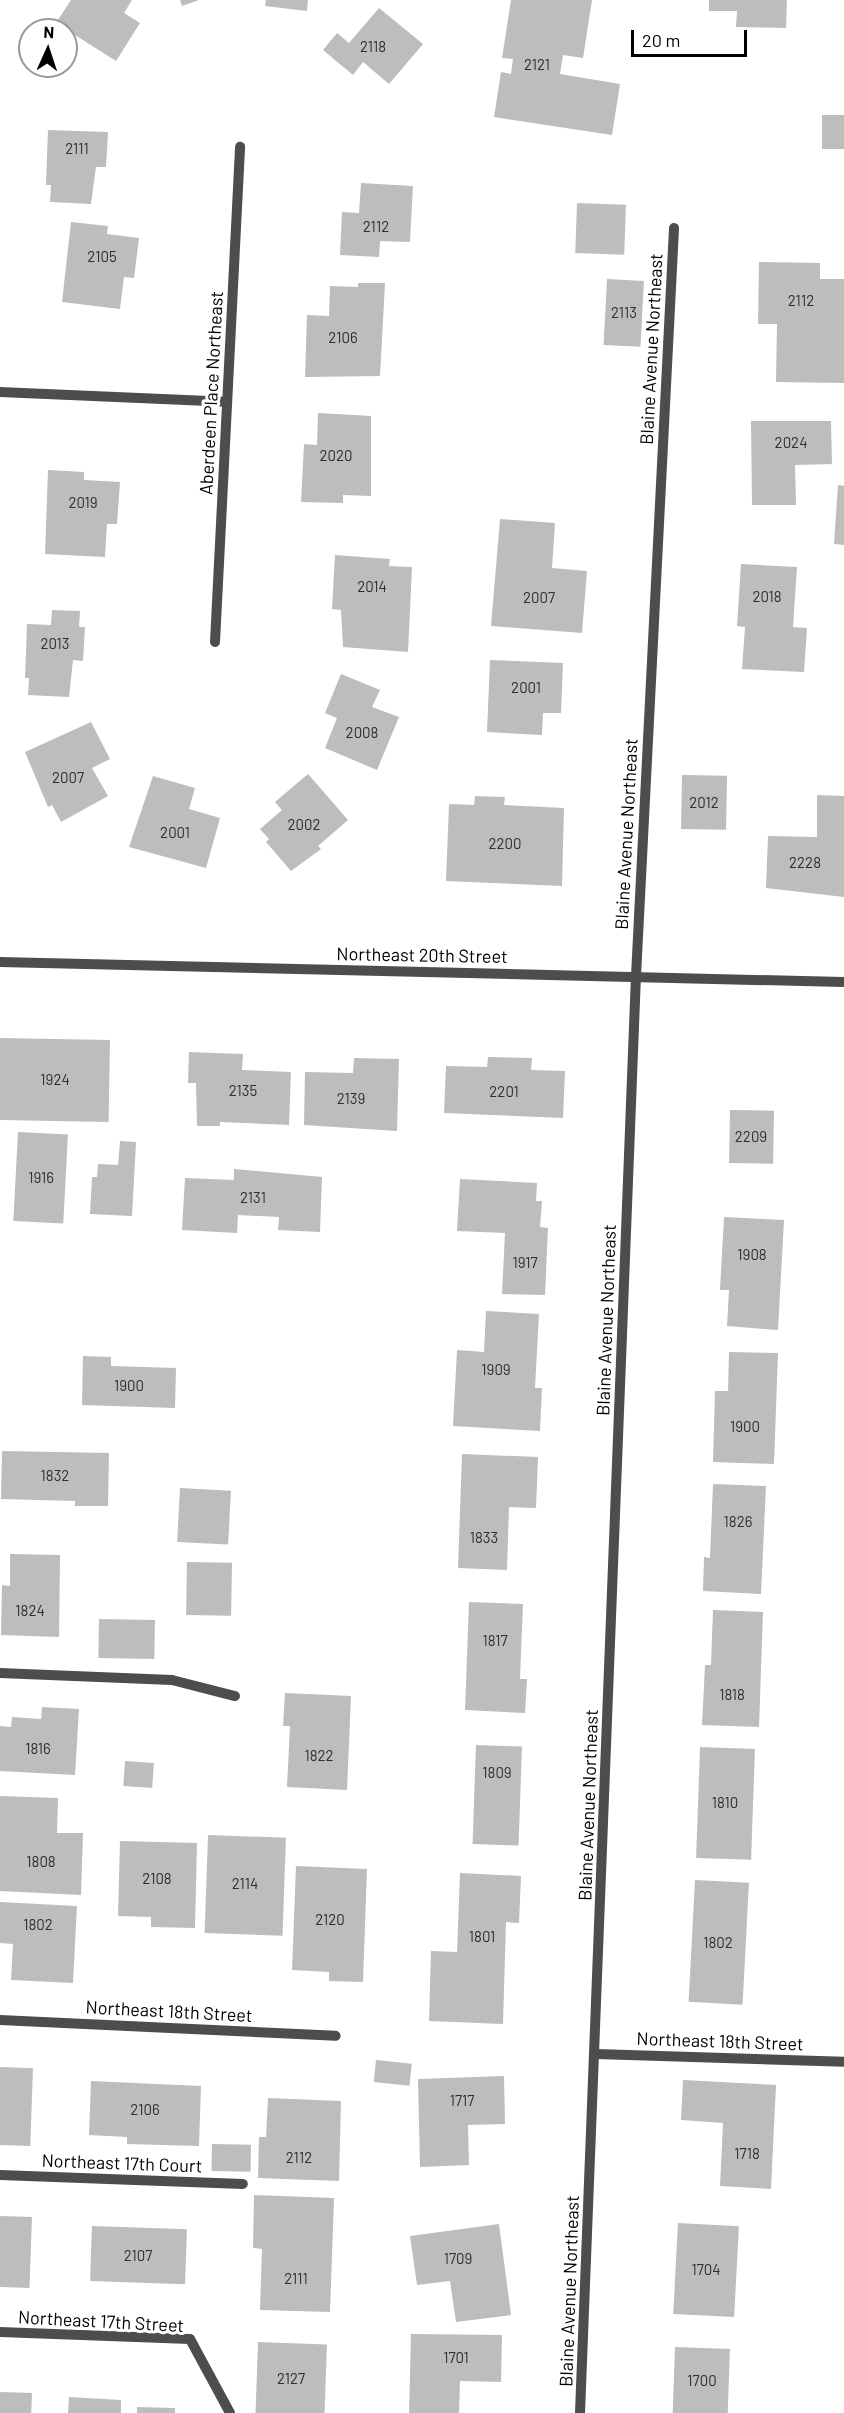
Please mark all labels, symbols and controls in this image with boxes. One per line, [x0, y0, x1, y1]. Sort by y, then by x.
north arrow [18, 18, 78, 78]
scale bar [634, 18, 750, 56]
text: N [43, 22, 55, 41]
text: 20 m [642, 29, 680, 51]
house number: 2118 [360, 38, 386, 56]
house number: 2121 [524, 56, 550, 74]
house number: 2111 [65, 140, 89, 158]
house number: 2112 [363, 218, 389, 236]
house number: 2105 [87, 248, 117, 266]
street label: Blaine Avenue Northeast [635, 253, 667, 445]
street label: Aberdeen Place Northeast [195, 290, 227, 496]
house number: 2112 [788, 292, 814, 310]
house number: 2113 [611, 304, 637, 322]
house number: 2106 [328, 329, 358, 347]
house number: 2024 [775, 434, 807, 452]
house number: 2020 [319, 447, 353, 465]
house number: 2019 [68, 494, 98, 512]
house number: 2014 [357, 578, 387, 596]
house number: 2018 [752, 588, 782, 606]
house number: 2007 [523, 589, 555, 607]
house number: 2013 [40, 635, 70, 653]
house number: 2001 [511, 679, 541, 697]
house number: 2008 [346, 724, 378, 742]
street label: Blaine Avenue Northeast [610, 738, 642, 930]
house number: 2007 [52, 769, 84, 787]
house number: 2012 [689, 794, 719, 812]
house number: 2002 [287, 816, 321, 834]
house number: 2001 [160, 824, 190, 842]
house number: 2200 [488, 835, 522, 853]
house number: 2228 [789, 854, 821, 872]
street label: Northeast 20th Street [336, 943, 508, 967]
house number: 1924 [40, 1071, 70, 1089]
house number: 2135 [229, 1082, 257, 1100]
house number: 2201 [489, 1083, 519, 1101]
house number: 2139 [337, 1090, 365, 1108]
house number: 2209 [735, 1128, 767, 1146]
house number: 1916 [28, 1169, 54, 1187]
house number: 2131 [240, 1189, 266, 1207]
street label: Blaine Avenue Northeast [592, 1224, 620, 1416]
house number: 1908 [737, 1246, 767, 1264]
house number: 1917 [512, 1254, 538, 1272]
house number: 1909 [481, 1361, 511, 1379]
house number: 1900 [114, 1377, 144, 1395]
house number: 1900 [730, 1418, 760, 1436]
house number: 1832 [41, 1467, 69, 1485]
house number: 1826 [724, 1513, 752, 1531]
house number: 1833 [470, 1529, 498, 1547]
house number: 1824 [15, 1602, 45, 1620]
house number: 1817 [483, 1632, 507, 1650]
house number: 1818 [719, 1686, 745, 1704]
street label: Blaine Avenue Northeast [574, 1709, 602, 1901]
house number: 1816 [25, 1740, 51, 1758]
house number: 1822 [304, 1747, 334, 1765]
house number: 1809 [482, 1764, 512, 1782]
house number: 1810 [712, 1794, 738, 1812]
house number: 1808 [26, 1853, 56, 1871]
house number: 2108 [142, 1870, 172, 1888]
house number: 2114 [232, 1875, 258, 1893]
house number: 2120 [315, 1911, 345, 1929]
house number: 1802 [23, 1916, 53, 1934]
house number: 1801 [469, 1928, 495, 1946]
house number: 1802 [703, 1934, 733, 1952]
street label: Northeast 18th Street [85, 1996, 253, 2026]
street label: Northeast 18th Street [636, 2027, 804, 2055]
house number: 1717 [450, 2092, 474, 2110]
house number: 2106 [130, 2101, 160, 2119]
house number: 1718 [734, 2145, 760, 2163]
street label: Northeast 17th Court [41, 2149, 203, 2177]
house number: 2112 [286, 2149, 312, 2167]
street label: Blaine Avenue Northeast [555, 2195, 583, 2387]
house number: 2107 [124, 2247, 152, 2265]
house number: 1709 [444, 2250, 472, 2268]
house number: 1704 [691, 2261, 721, 2279]
house number: 2111 [284, 2270, 308, 2288]
street label: Northeast 17th Street [17, 2306, 185, 2336]
house number: 1701 [443, 2349, 469, 2367]
house number: 2127 [277, 2370, 305, 2388]
house number: 1700 [687, 2372, 717, 2390]

